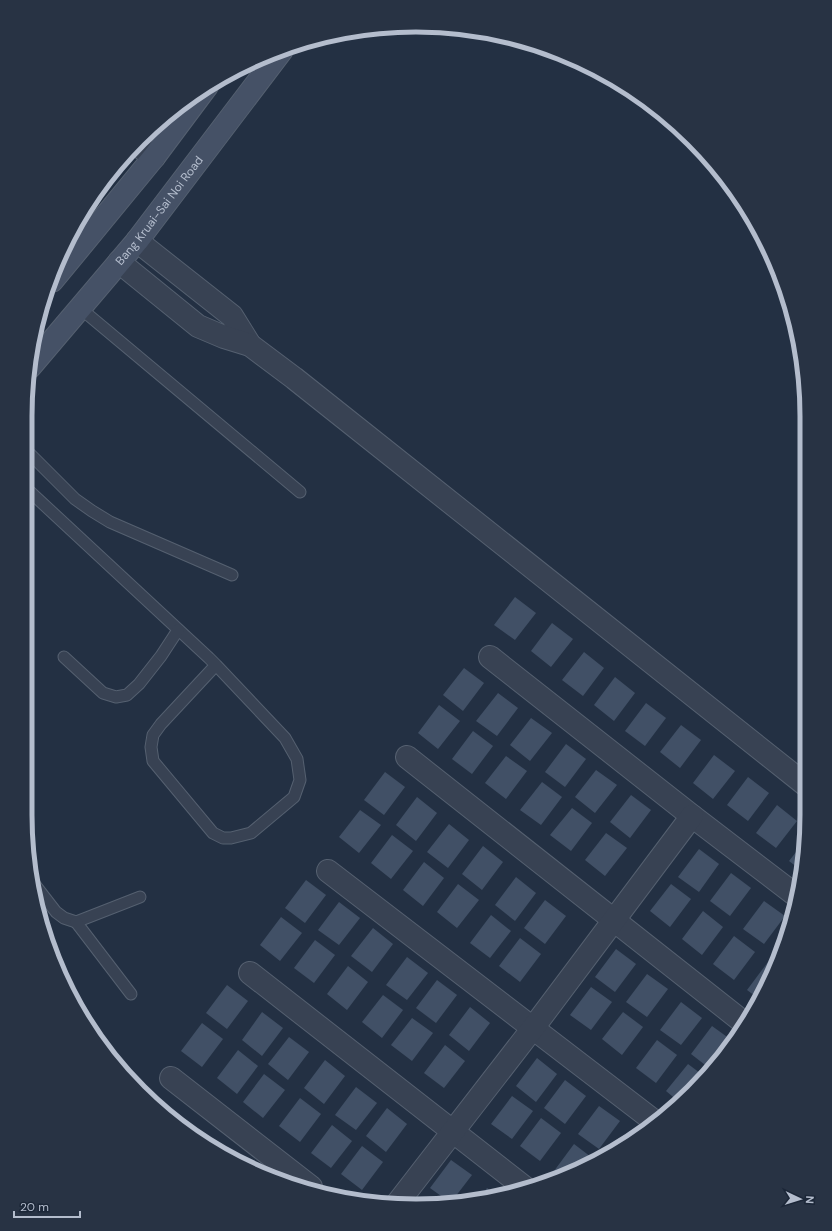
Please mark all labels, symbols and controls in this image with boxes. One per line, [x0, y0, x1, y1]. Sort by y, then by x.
street label: Bang Kruai-Sai Noi Road [112, 153, 207, 268]
north arrow [780, 1179, 820, 1219]
scale bar [14, 1193, 80, 1219]
text: N [803, 1195, 817, 1204]
text: 20 m [20, 1199, 49, 1215]

